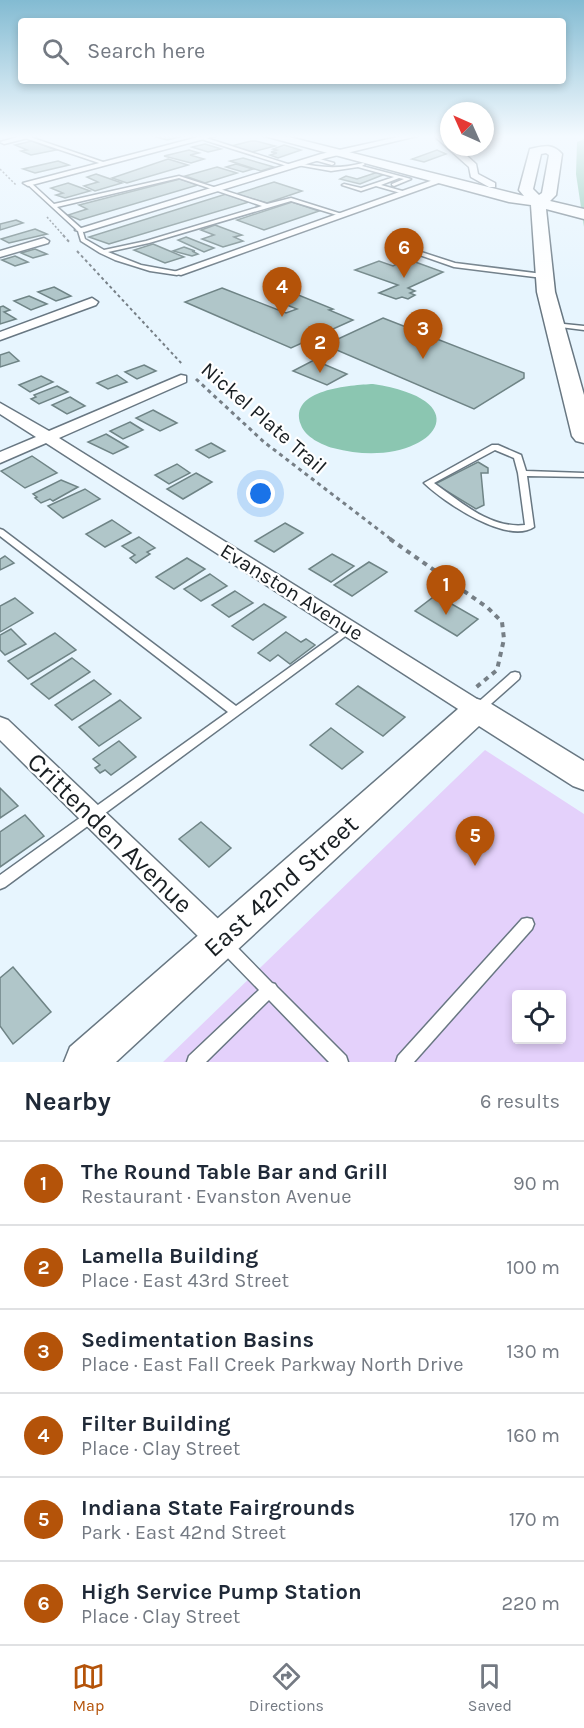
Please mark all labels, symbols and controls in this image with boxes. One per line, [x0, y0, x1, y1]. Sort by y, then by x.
search box [18, 18, 566, 84]
icon: search [39, 35, 72, 68]
text: Search here [87, 38, 205, 64]
north arrow [440, 102, 494, 156]
pin: 6 [384, 228, 424, 278]
pin: 4 [262, 268, 302, 317]
pin: 3 [404, 310, 442, 359]
pin: 2 [300, 324, 340, 373]
street label: Nickel Plate Trail [197, 357, 331, 479]
your location [246, 479, 275, 508]
street label: Evanston Avenue [216, 538, 368, 646]
pin: 1 [426, 566, 466, 615]
street label: Crittenden Avenue [21, 746, 199, 920]
street label: East 42nd Street [198, 809, 365, 963]
pin: 5 [456, 816, 494, 866]
map controls [512, 990, 566, 1044]
button: locate [512, 990, 566, 1044]
text: Nearby [24, 1086, 111, 1117]
text: 6 results [480, 1090, 560, 1113]
text: The Round Table Bar and Grill [81, 1159, 388, 1185]
text: 1 [40, 1172, 47, 1195]
text: 90 m [513, 1172, 560, 1195]
text: Restaurant · Evanston Avenue [81, 1185, 352, 1208]
text: Lamella Building [81, 1243, 258, 1269]
text: 2 [37, 1256, 50, 1279]
text: 100 m [506, 1256, 560, 1279]
text: Place · East 43rd Street [81, 1269, 289, 1292]
text: Sedimentation Basins [81, 1327, 314, 1353]
text: 3 [37, 1340, 50, 1363]
text: 130 m [506, 1340, 560, 1363]
text: Place · East Fall Creek Parkway North Drive [81, 1353, 463, 1376]
text: Filter Building [81, 1411, 231, 1437]
text: 4 [38, 1424, 49, 1447]
text: 160 m [507, 1424, 560, 1447]
text: Place · Clay Street [81, 1437, 240, 1460]
text: Indiana State Fairgrounds [81, 1495, 355, 1521]
text: 5 [38, 1508, 49, 1531]
text: 170 m [509, 1508, 560, 1531]
text: Park · East 42nd Street [81, 1521, 286, 1544]
text: High Service Pump Station [81, 1579, 362, 1605]
text: 6 [37, 1592, 50, 1615]
text: 220 m [501, 1592, 560, 1615]
text: Place · Clay Street [81, 1605, 240, 1628]
tab: Map [72, 1660, 105, 1715]
tab: Directions [249, 1660, 324, 1715]
tab: Saved [468, 1660, 512, 1715]

